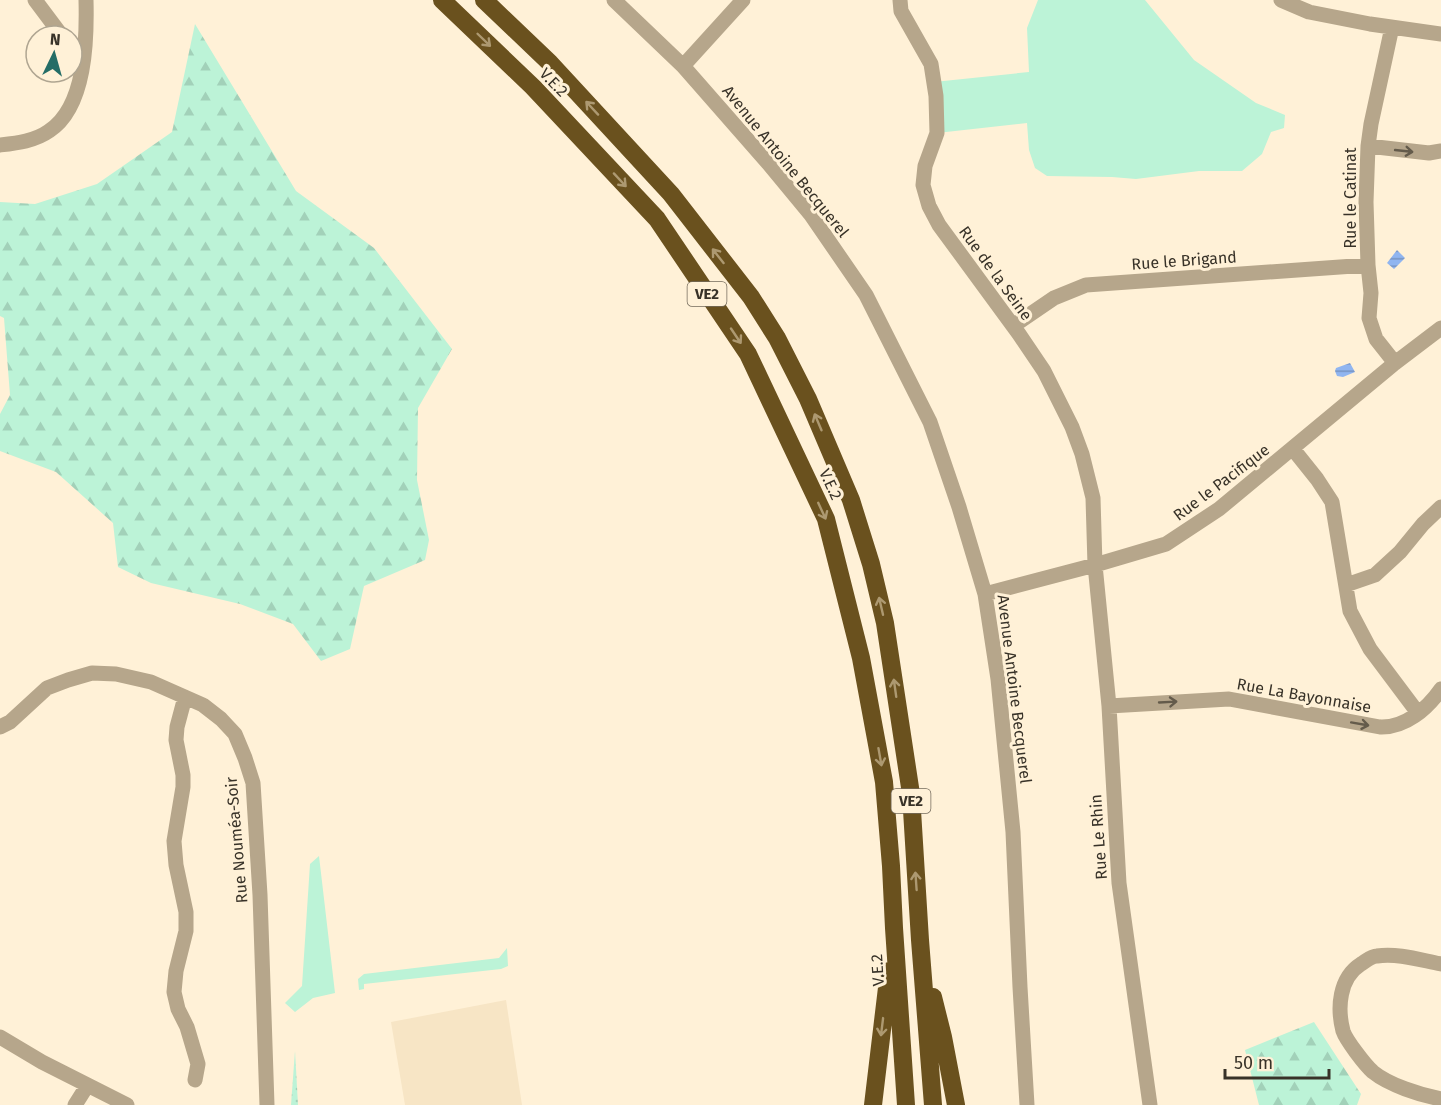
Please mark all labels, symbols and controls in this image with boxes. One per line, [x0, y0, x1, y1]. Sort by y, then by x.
north arrow [24, 24, 84, 84]
text: N [49, 30, 61, 49]
one-way arrow [476, 33, 491, 47]
street label: V.E.2 [536, 64, 572, 101]
street label: Avenue Antoine Becquerel [718, 81, 853, 241]
one-way arrow [584, 100, 599, 115]
one-way arrow [1394, 145, 1414, 156]
street label: Rue le Catinat [1341, 147, 1360, 249]
one-way arrow [613, 172, 627, 187]
street label: Rue de la Seine [955, 222, 1036, 324]
street label: Rue le Brigand [1131, 247, 1237, 274]
one-way arrow [712, 248, 725, 264]
road number: VE2 [688, 282, 726, 306]
one-way arrow [730, 328, 742, 344]
one-way arrow [812, 414, 823, 432]
street label: Rue le Pacifique [1169, 440, 1273, 525]
street label: V.E.2 [815, 466, 846, 503]
one-way arrow [817, 501, 829, 519]
street label: Avenue Antoine Becquerel [993, 594, 1036, 785]
one-way arrow [874, 597, 886, 616]
street label: Rue La Bayonnaise [1235, 674, 1373, 717]
one-way arrow [890, 678, 901, 698]
one-way arrow [1157, 697, 1177, 708]
one-way arrow [1350, 719, 1370, 730]
one-way arrow [874, 746, 885, 766]
street label: Rue Nouméa-Soir [221, 775, 251, 904]
road number: VE2 [892, 789, 930, 813]
street label: Rue Le Rhin [1086, 794, 1111, 880]
one-way arrow [911, 872, 922, 892]
street label: V.E.2 [867, 953, 888, 987]
one-way arrow [876, 1017, 887, 1037]
scale bar [1225, 1042, 1328, 1080]
text: 50 m [1234, 1052, 1273, 1074]

